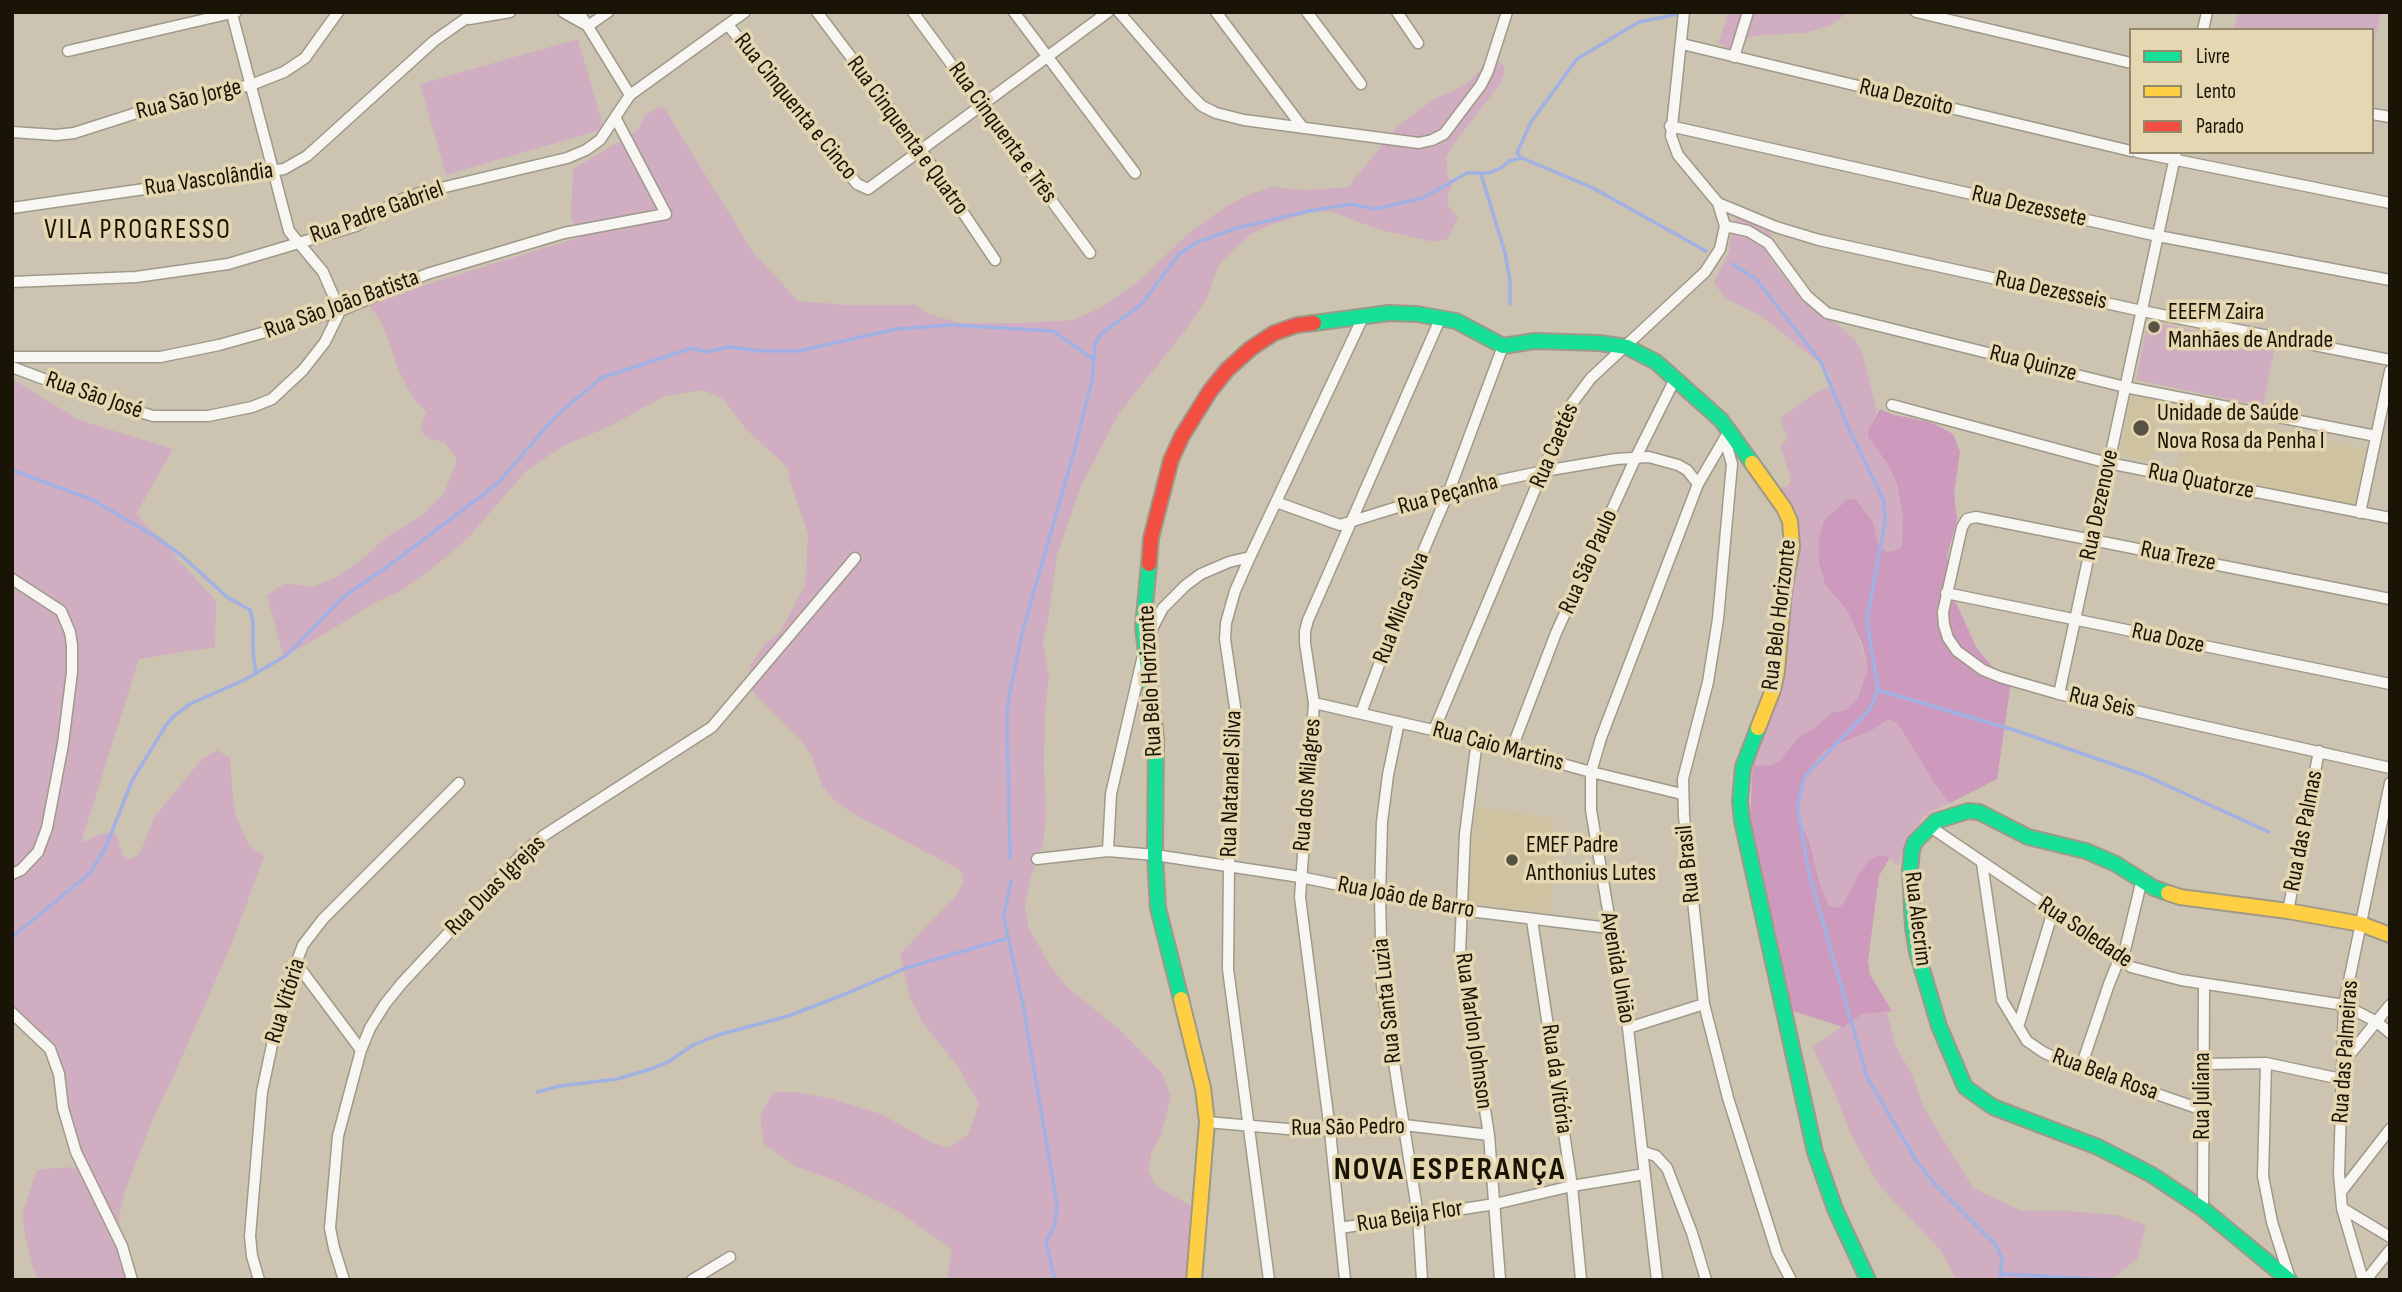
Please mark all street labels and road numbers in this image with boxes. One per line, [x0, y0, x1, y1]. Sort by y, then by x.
street label: Rua Cinquenta e Cinco [727, 28, 863, 186]
street label: Rua Cinquenta e Quatro [840, 51, 974, 221]
street label: Rua Cinquenta e Três [941, 57, 1063, 209]
street label: Rua São Jorge [133, 73, 245, 127]
street label: Rua Dezoito [1856, 73, 1956, 123]
street label: Rua Vascolândia [143, 157, 275, 203]
street label: Rua Padre Gabriel [306, 176, 448, 250]
street label: Rua Dezessete [1969, 180, 2089, 234]
street label: Rua São João Batista [261, 264, 423, 346]
street label: Rua Dezesseis [1993, 265, 2109, 317]
street label: Rua Quinze [1986, 339, 2080, 389]
street label: Rua São José [42, 366, 146, 426]
street label: Rua Caetés [1524, 399, 1586, 493]
street label: Rua Dezenove [2074, 447, 2126, 563]
street label: Rua Quatorze [2146, 458, 2256, 506]
street label: Rua Peçanha [1395, 468, 1501, 522]
street label: Rua São Paulo [1553, 505, 1625, 619]
street label: Rua Treze [2138, 536, 2218, 578]
street label: Rua Belo Horizonte [1756, 538, 1804, 692]
street label: Rua Milca Silva [1368, 548, 1436, 668]
street label: Rua Belo Horizonte [1133, 604, 1169, 758]
street label: Rua Doze [2129, 617, 2207, 661]
street label: Rua Seis [2066, 681, 2138, 725]
street label: Rua Natanael Silva [1215, 710, 1249, 858]
street label: Rua Caio Martins [1429, 716, 1567, 778]
street label: Rua dos Milagres [1288, 717, 1328, 853]
street label: Rua das Palmas [2278, 768, 2330, 894]
street label: Rua Brasil [1671, 824, 1707, 904]
street label: Rua Duas Igrejas [440, 830, 552, 942]
street label: Rua Alecrim [1897, 870, 1937, 968]
street label: Rua João de Barro [1335, 871, 1477, 925]
street label: Rua Soledade [2032, 891, 2138, 975]
street label: Avenida União [1593, 910, 1641, 1026]
street label: Rua Santa Luzia [1367, 937, 1409, 1065]
street label: Rua Marlon Johnson [1448, 951, 1498, 1111]
street label: Rua Vitória [259, 955, 313, 1047]
street label: Rua das Palmeiras [2327, 980, 2365, 1124]
street label: Rua da Vitória [1534, 1022, 1578, 1136]
street label: Rua Bela Rosa [2048, 1043, 2162, 1107]
street label: Rua Juliana [2189, 1052, 2217, 1140]
street label: Rua São Pedro [1291, 1113, 1405, 1143]
street label: Rua Beija Flor [1355, 1194, 1465, 1240]

